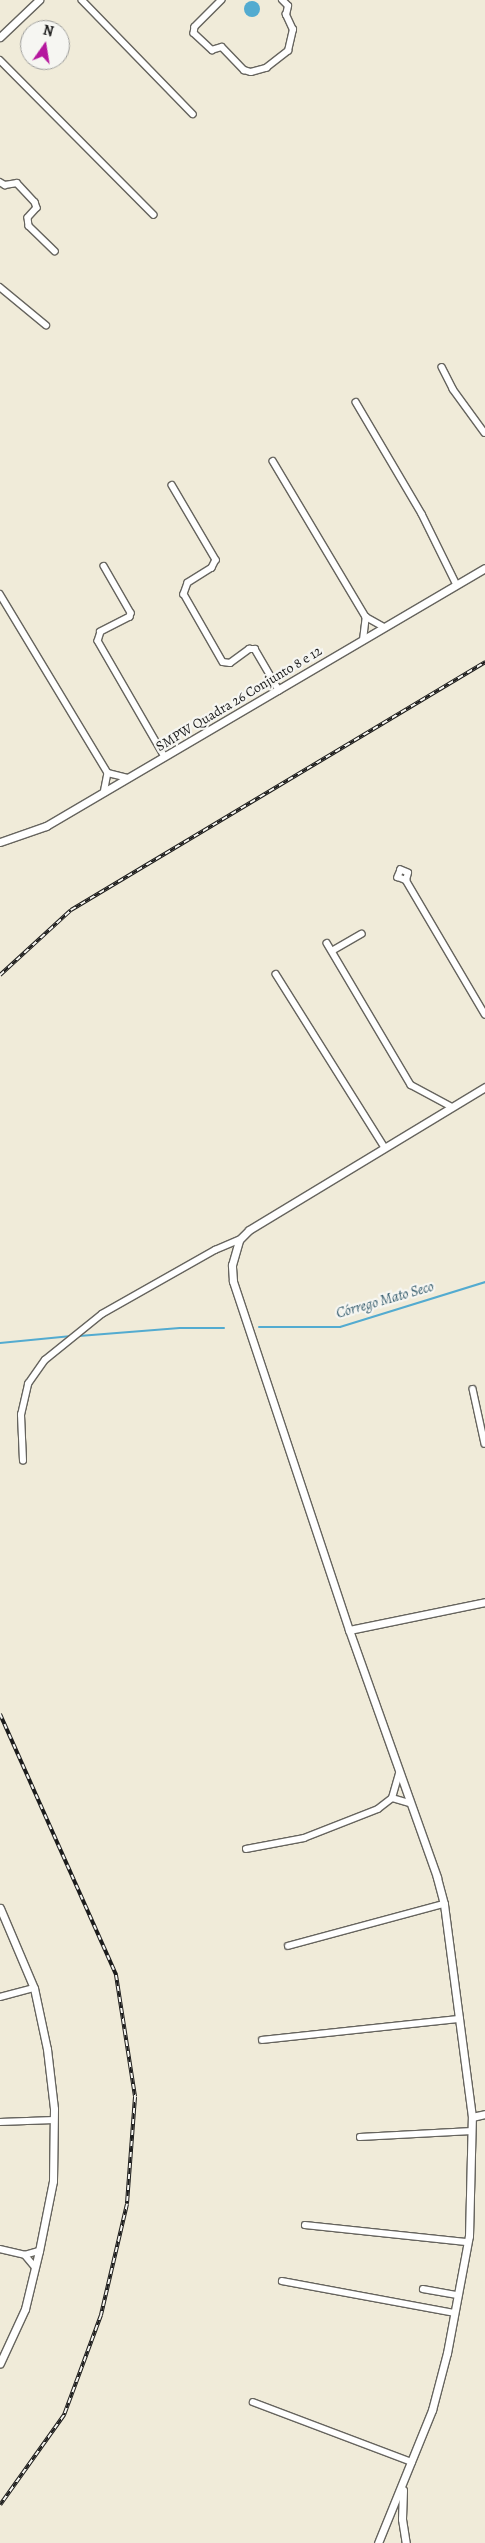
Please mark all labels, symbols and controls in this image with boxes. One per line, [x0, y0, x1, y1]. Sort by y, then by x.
north arrow [20, 20, 70, 70]
text: N [41, 20, 55, 41]
street label: SMPW Quadra 26 Conjunto 8 e 12 [153, 643, 325, 755]
water label: Córrego Mato Seco [334, 1277, 436, 1323]

